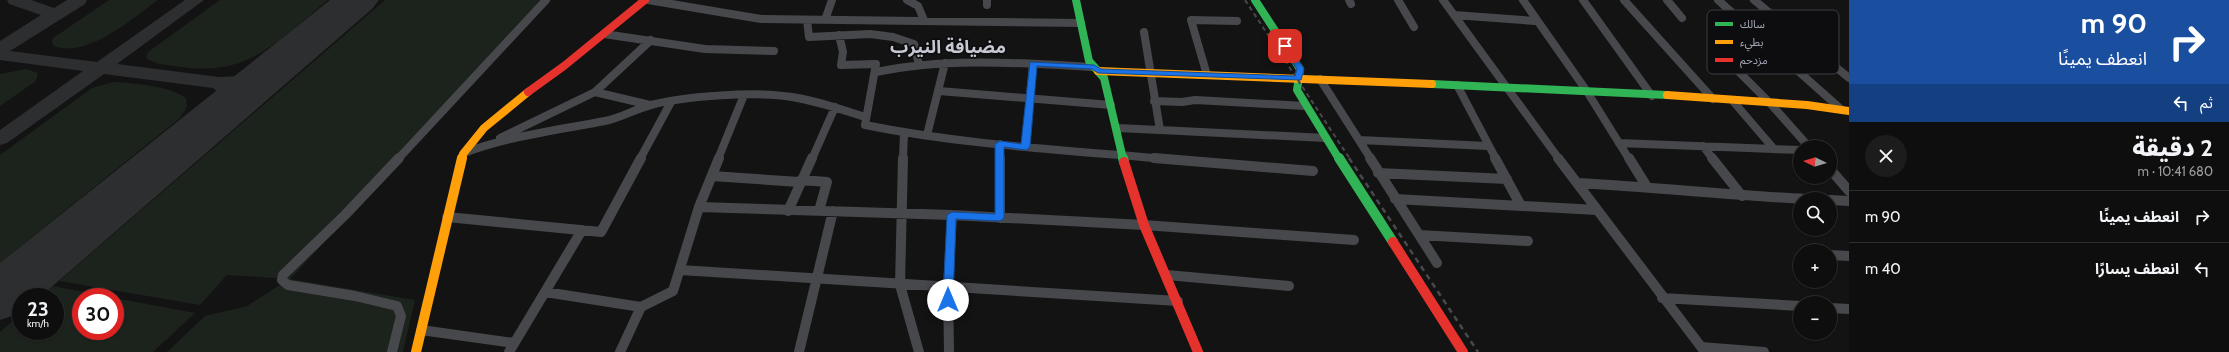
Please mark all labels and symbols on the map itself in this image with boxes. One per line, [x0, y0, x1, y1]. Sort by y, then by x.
legend [1707, 10, 1839, 74]
text: سالك [1740, 17, 1765, 31]
pin [1268, 29, 1302, 63]
text: بطيء [1740, 35, 1763, 52]
district label: مضيافة النيرب [890, 36, 1006, 58]
text: مزدحم [1740, 53, 1768, 69]
north arrow [1793, 140, 1837, 184]
position arrow [927, 279, 969, 321]
speed limit sign: 30 [72, 288, 124, 340]

